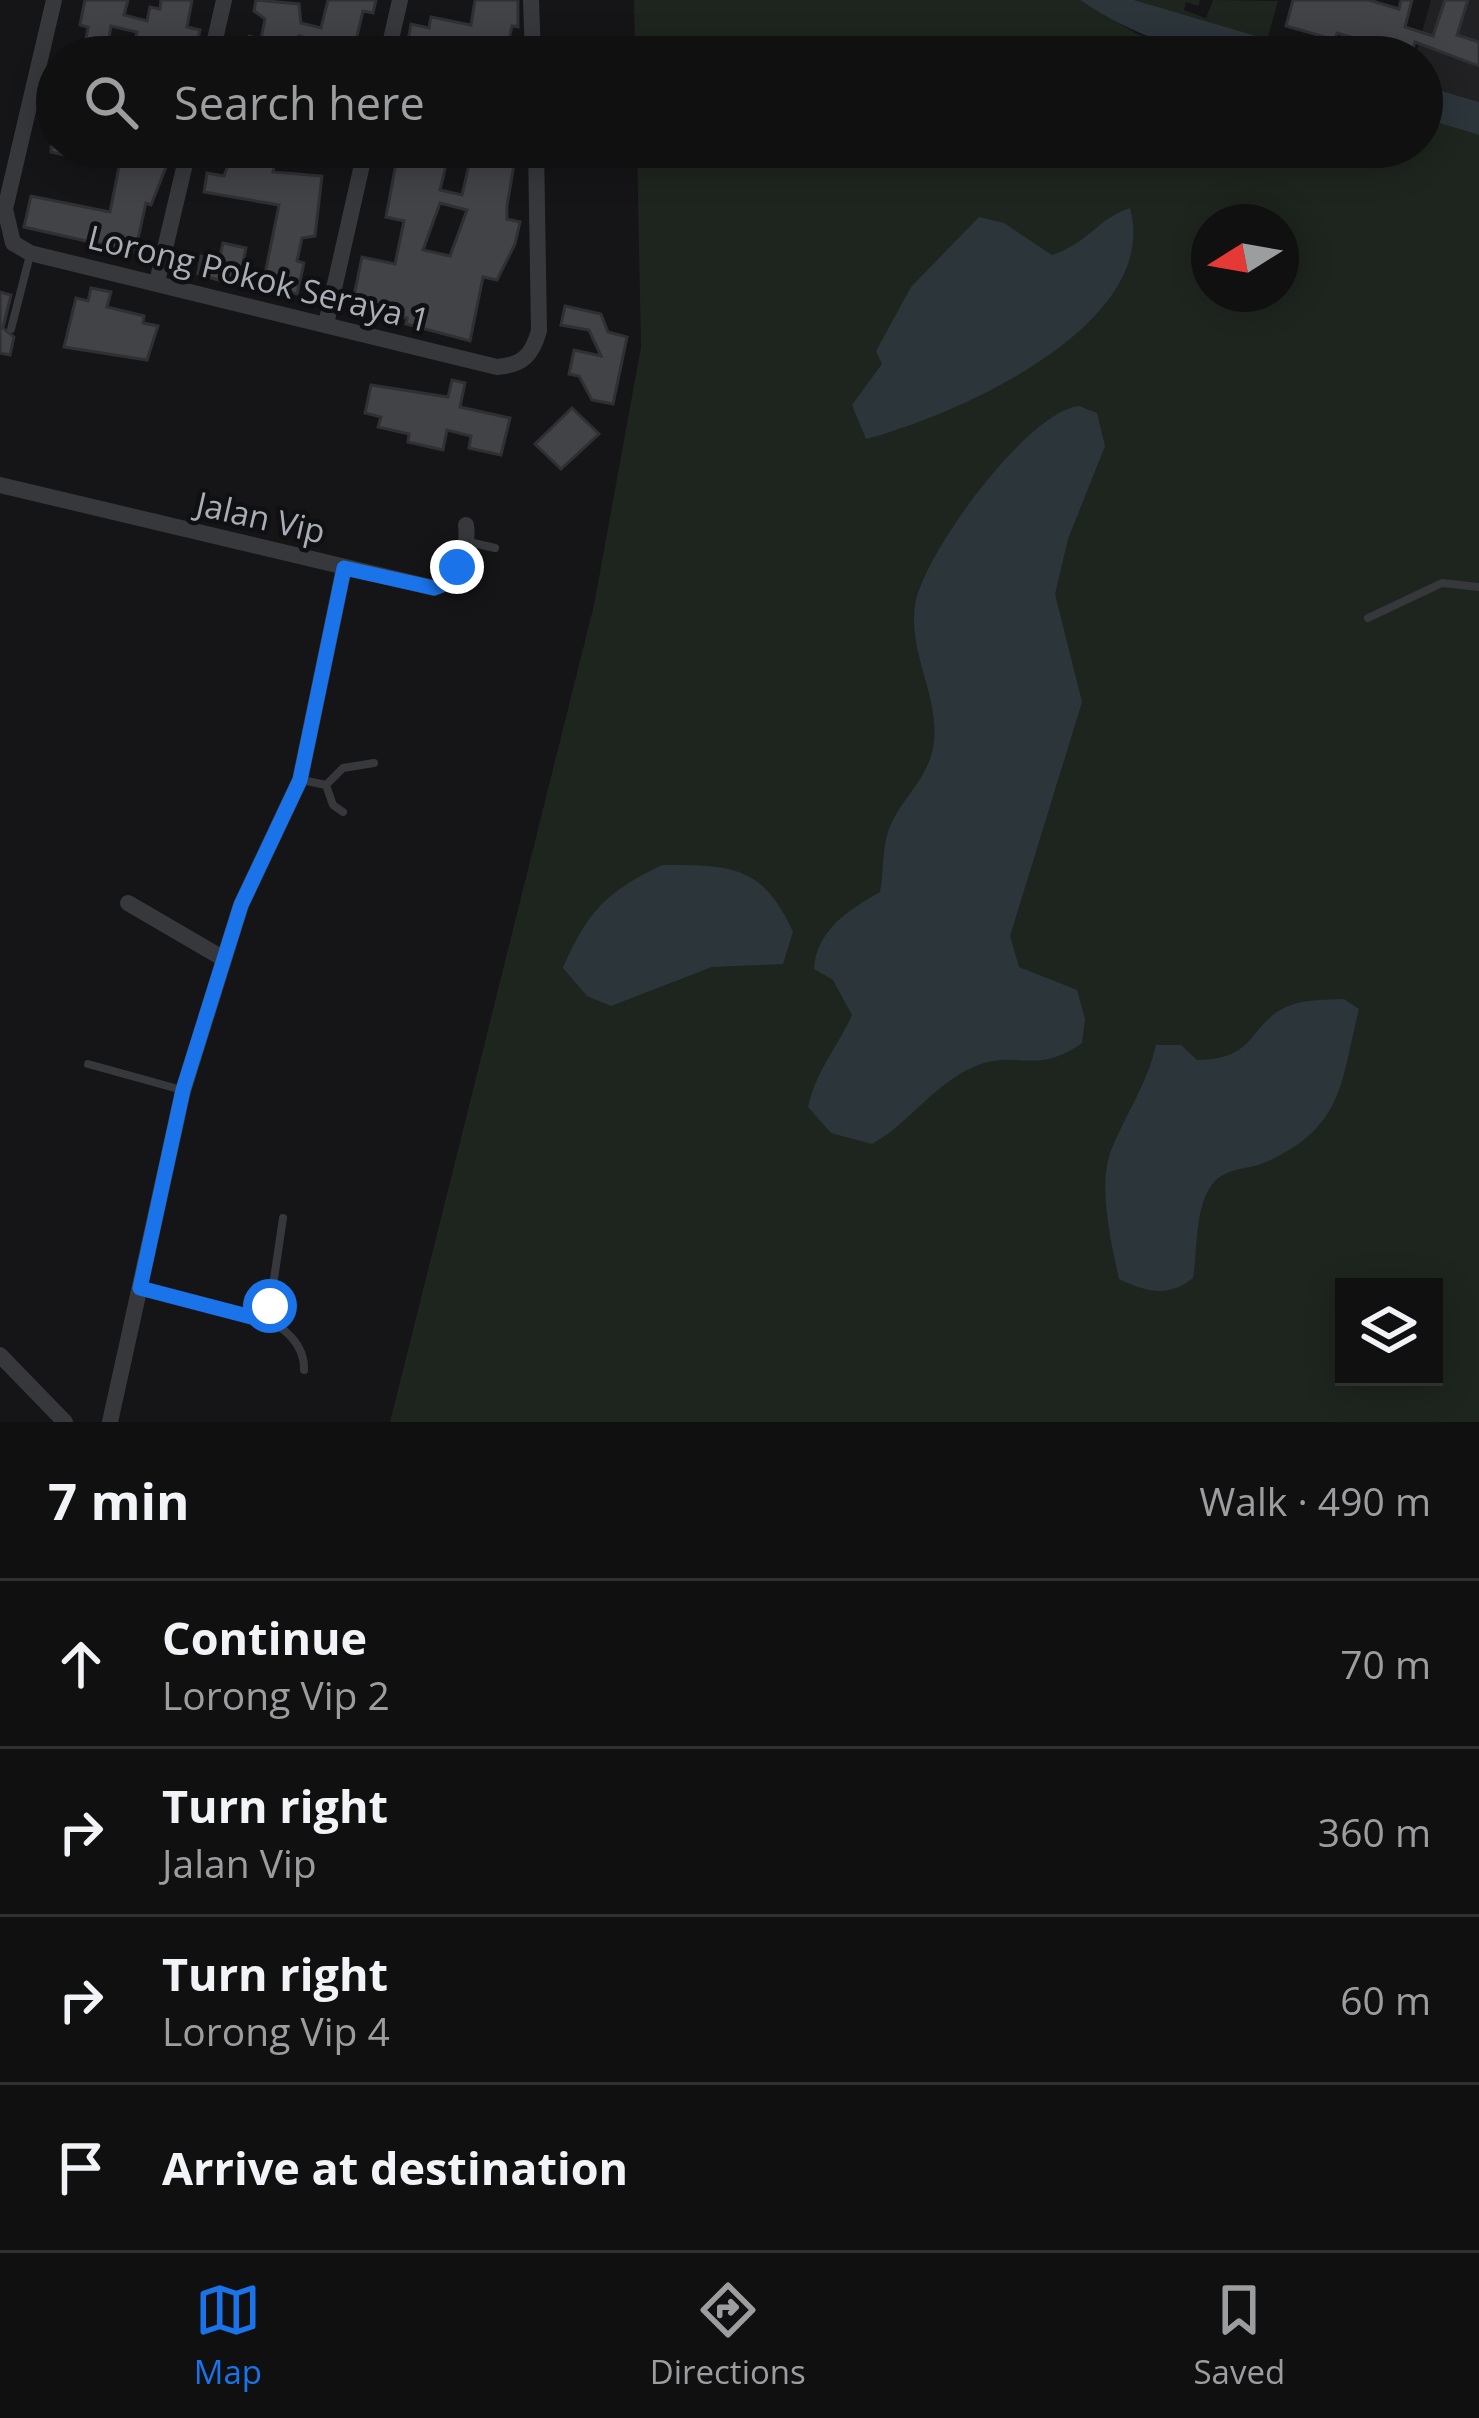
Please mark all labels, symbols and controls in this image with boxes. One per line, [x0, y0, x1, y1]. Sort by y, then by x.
search box [36, 36, 1443, 168]
icon: search [78, 69, 144, 135]
text: Search here [174, 72, 425, 133]
north arrow [1191, 204, 1299, 312]
street label: Lorong Pokok Seraya 1 [83, 214, 435, 342]
street label: Jalan Vip [189, 480, 330, 554]
route end [430, 540, 484, 594]
map controls [1335, 1278, 1443, 1386]
button: layers [1335, 1278, 1443, 1386]
route start [243, 1279, 297, 1333]
text: 7 min [48, 1465, 190, 1535]
text: Walk · 490 m [1199, 1474, 1431, 1527]
text: Continue [162, 1607, 367, 1668]
icon: ahead [48, 1631, 114, 1697]
text: 70 m [1340, 1637, 1431, 1690]
text: Lorong Vip 2 [162, 1668, 390, 1721]
text: Turn right [162, 1775, 388, 1836]
icon: right [48, 1799, 114, 1865]
text: 360 m [1318, 1805, 1431, 1858]
text: Jalan Vip [162, 1836, 317, 1889]
text: Turn right [162, 1943, 388, 2004]
icon: right [48, 1967, 114, 2033]
text: 60 m [1340, 1973, 1431, 2026]
text: Lorong Vip 4 [162, 2004, 390, 2057]
icon: arrive [48, 2135, 114, 2201]
text: Arrive at destination [162, 2137, 628, 2198]
tab: Map [194, 2277, 262, 2394]
tab: Directions [650, 2277, 806, 2394]
tab: Saved [1193, 2277, 1285, 2394]

